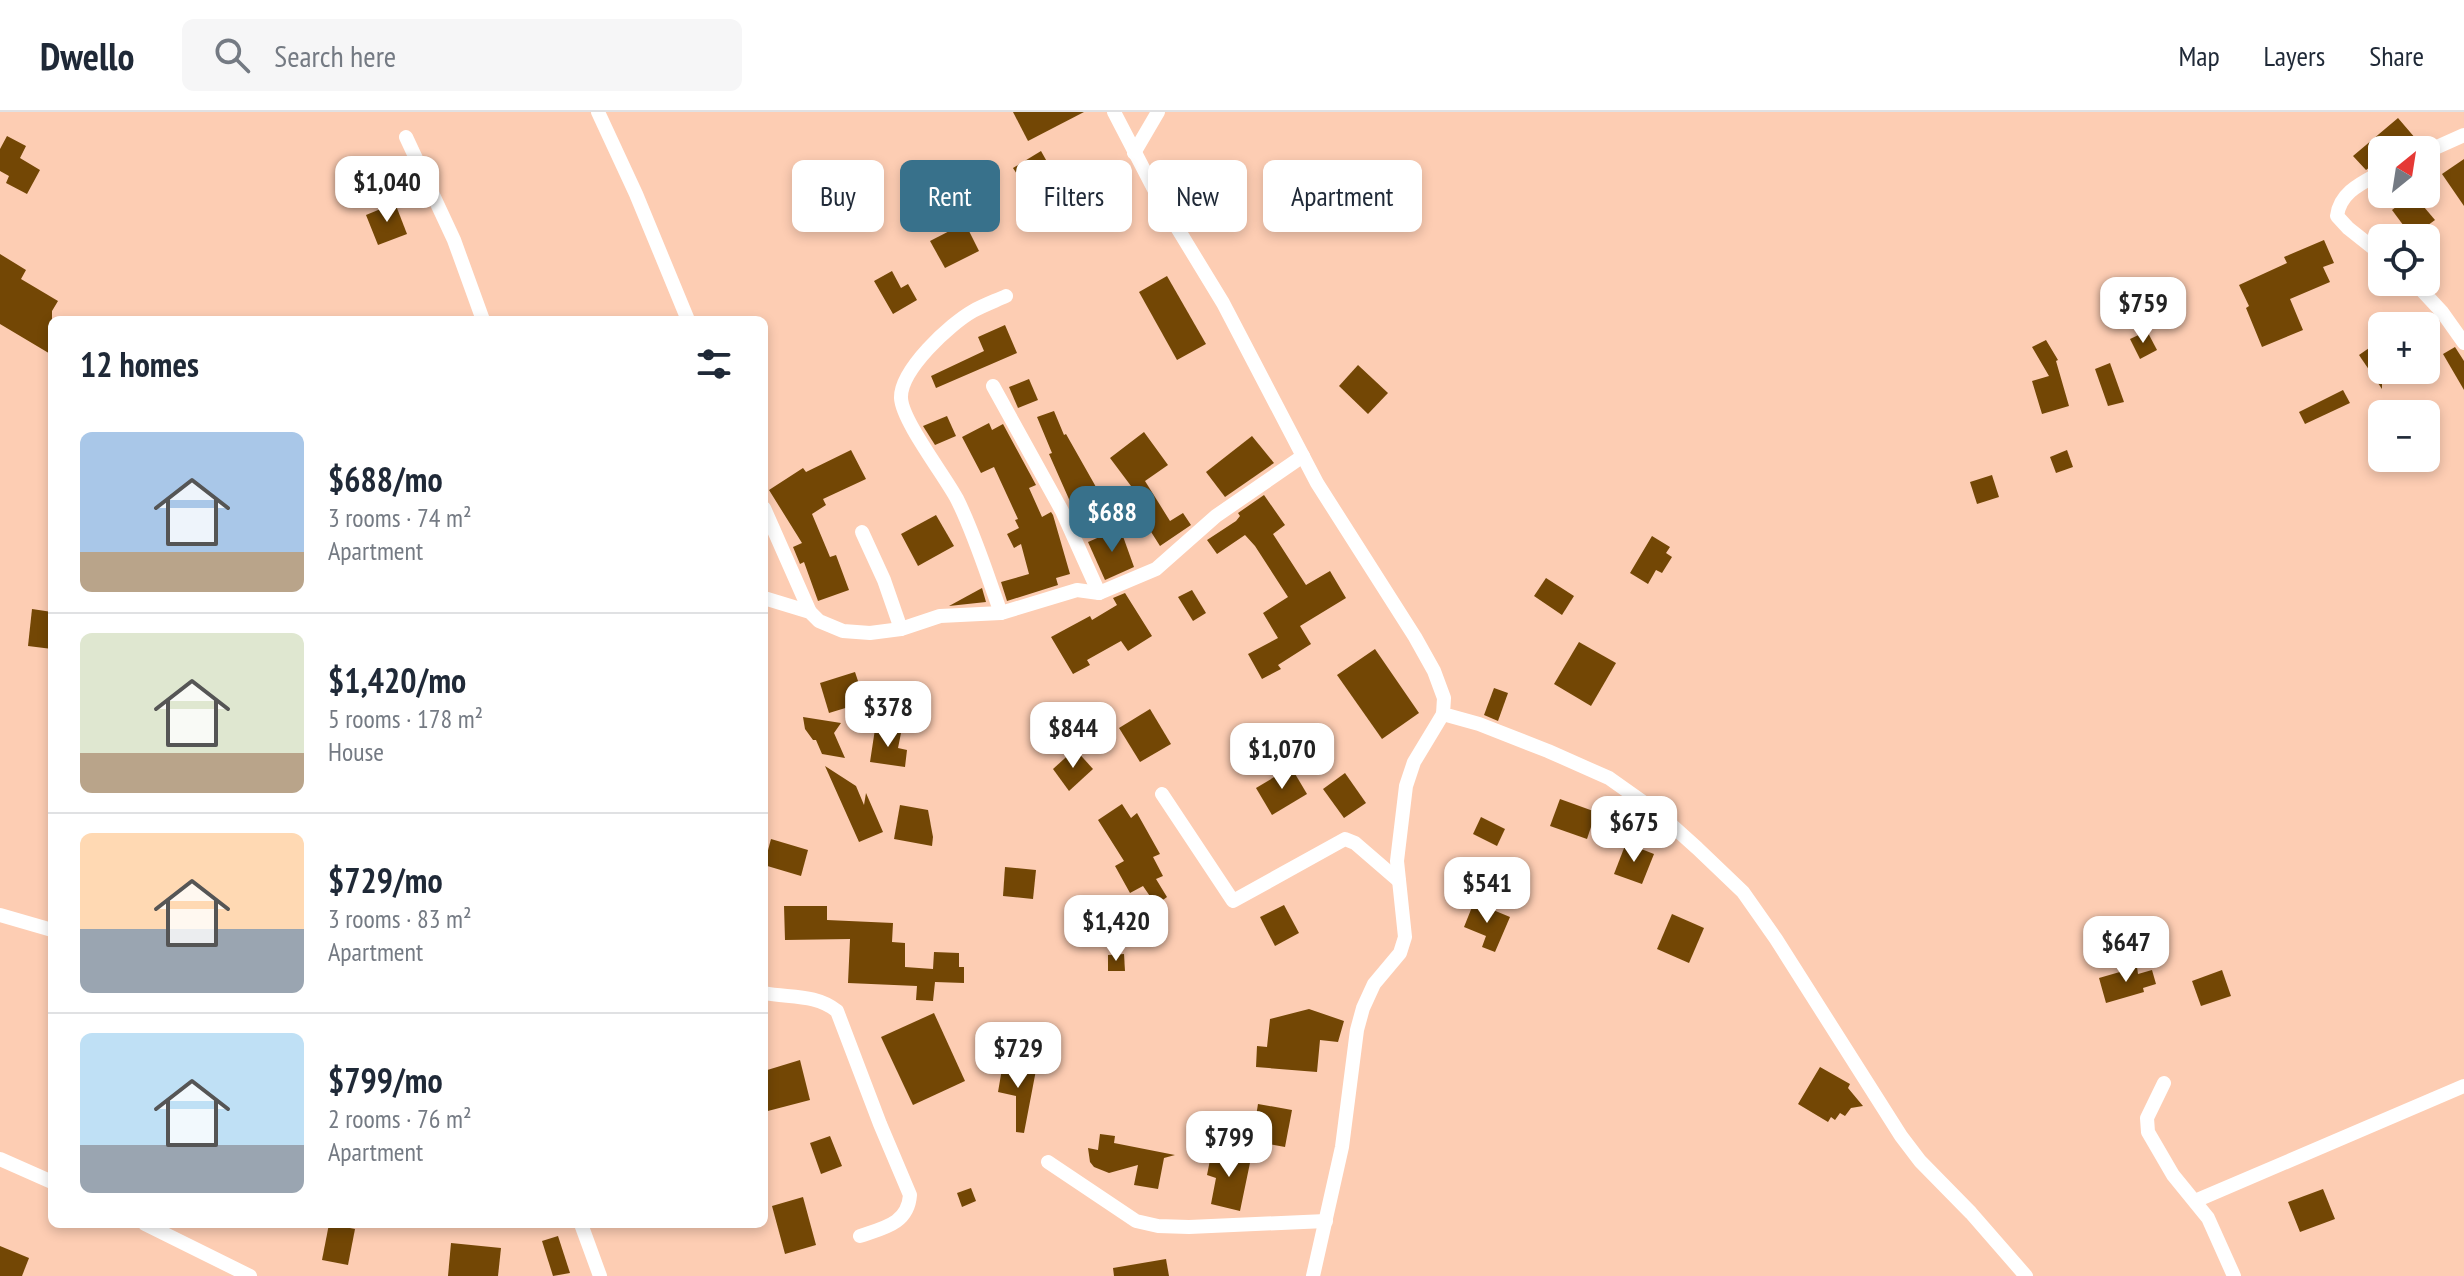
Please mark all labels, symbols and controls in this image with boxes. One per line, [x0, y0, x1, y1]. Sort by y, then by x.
search box [182, 19, 742, 91]
text: Dwello [40, 31, 134, 80]
icon: search [210, 33, 254, 77]
text: Search here [274, 36, 396, 75]
text: Map [2178, 37, 2220, 74]
text: Layers [2264, 37, 2325, 74]
text: Share [2369, 37, 2424, 74]
north arrow [2368, 136, 2440, 208]
map controls [2368, 136, 2440, 472]
pin: $1,040 [322, 156, 452, 224]
chip: Buy [792, 160, 884, 232]
chip: Rent [900, 160, 1000, 232]
chip: Filters [1016, 160, 1132, 232]
chip: New [1148, 160, 1247, 232]
chip: Apartment [1263, 160, 1422, 232]
text: $1,040 [353, 165, 421, 198]
button: locate [2368, 224, 2440, 296]
pin: $759 [2096, 277, 2190, 345]
text: $759 [2118, 286, 2168, 319]
button: + [2368, 312, 2440, 384]
text: 12 homes [80, 342, 199, 386]
icon: filters [692, 342, 736, 386]
button: − [2368, 400, 2440, 472]
text: $688/mo [328, 457, 443, 501]
icon: home [144, 464, 240, 560]
pin: $688 [1065, 486, 1159, 554]
text: $688 [1087, 495, 1137, 528]
text: 3 rooms · 74 m² [328, 501, 472, 534]
text: Apartment [328, 534, 423, 567]
text: $1,420/mo [328, 658, 466, 702]
icon: home [144, 665, 240, 761]
pin: $378 [841, 681, 935, 749]
text: $378 [863, 690, 913, 723]
text: 5 rooms · 178 m² [328, 702, 483, 735]
pin: $844 [1026, 702, 1120, 770]
text: $844 [1048, 711, 1098, 744]
pin: $1,070 [1217, 723, 1347, 791]
text: $1,070 [1248, 732, 1316, 765]
text: House [328, 735, 384, 768]
pin: $675 [1587, 796, 1681, 864]
text: $675 [1609, 805, 1659, 838]
pin: $541 [1440, 857, 1534, 925]
text: $729/mo [328, 858, 443, 902]
icon: home [144, 865, 240, 961]
text: $541 [1462, 866, 1512, 899]
pin: $1,420 [1051, 895, 1181, 963]
text: 3 rooms · 83 m² [328, 902, 472, 935]
text: $1,420 [1082, 904, 1150, 937]
pin: $647 [2079, 916, 2173, 984]
text: $647 [2101, 925, 2151, 958]
text: Apartment [328, 935, 423, 968]
pin: $729 [971, 1022, 1065, 1090]
text: $729 [993, 1031, 1043, 1064]
text: $799/mo [328, 1058, 443, 1102]
icon: home [144, 1065, 240, 1161]
text: 2 rooms · 76 m² [328, 1102, 472, 1135]
pin: $799 [1182, 1111, 1276, 1179]
text: $799 [1204, 1120, 1254, 1153]
text: Apartment [328, 1135, 423, 1168]

